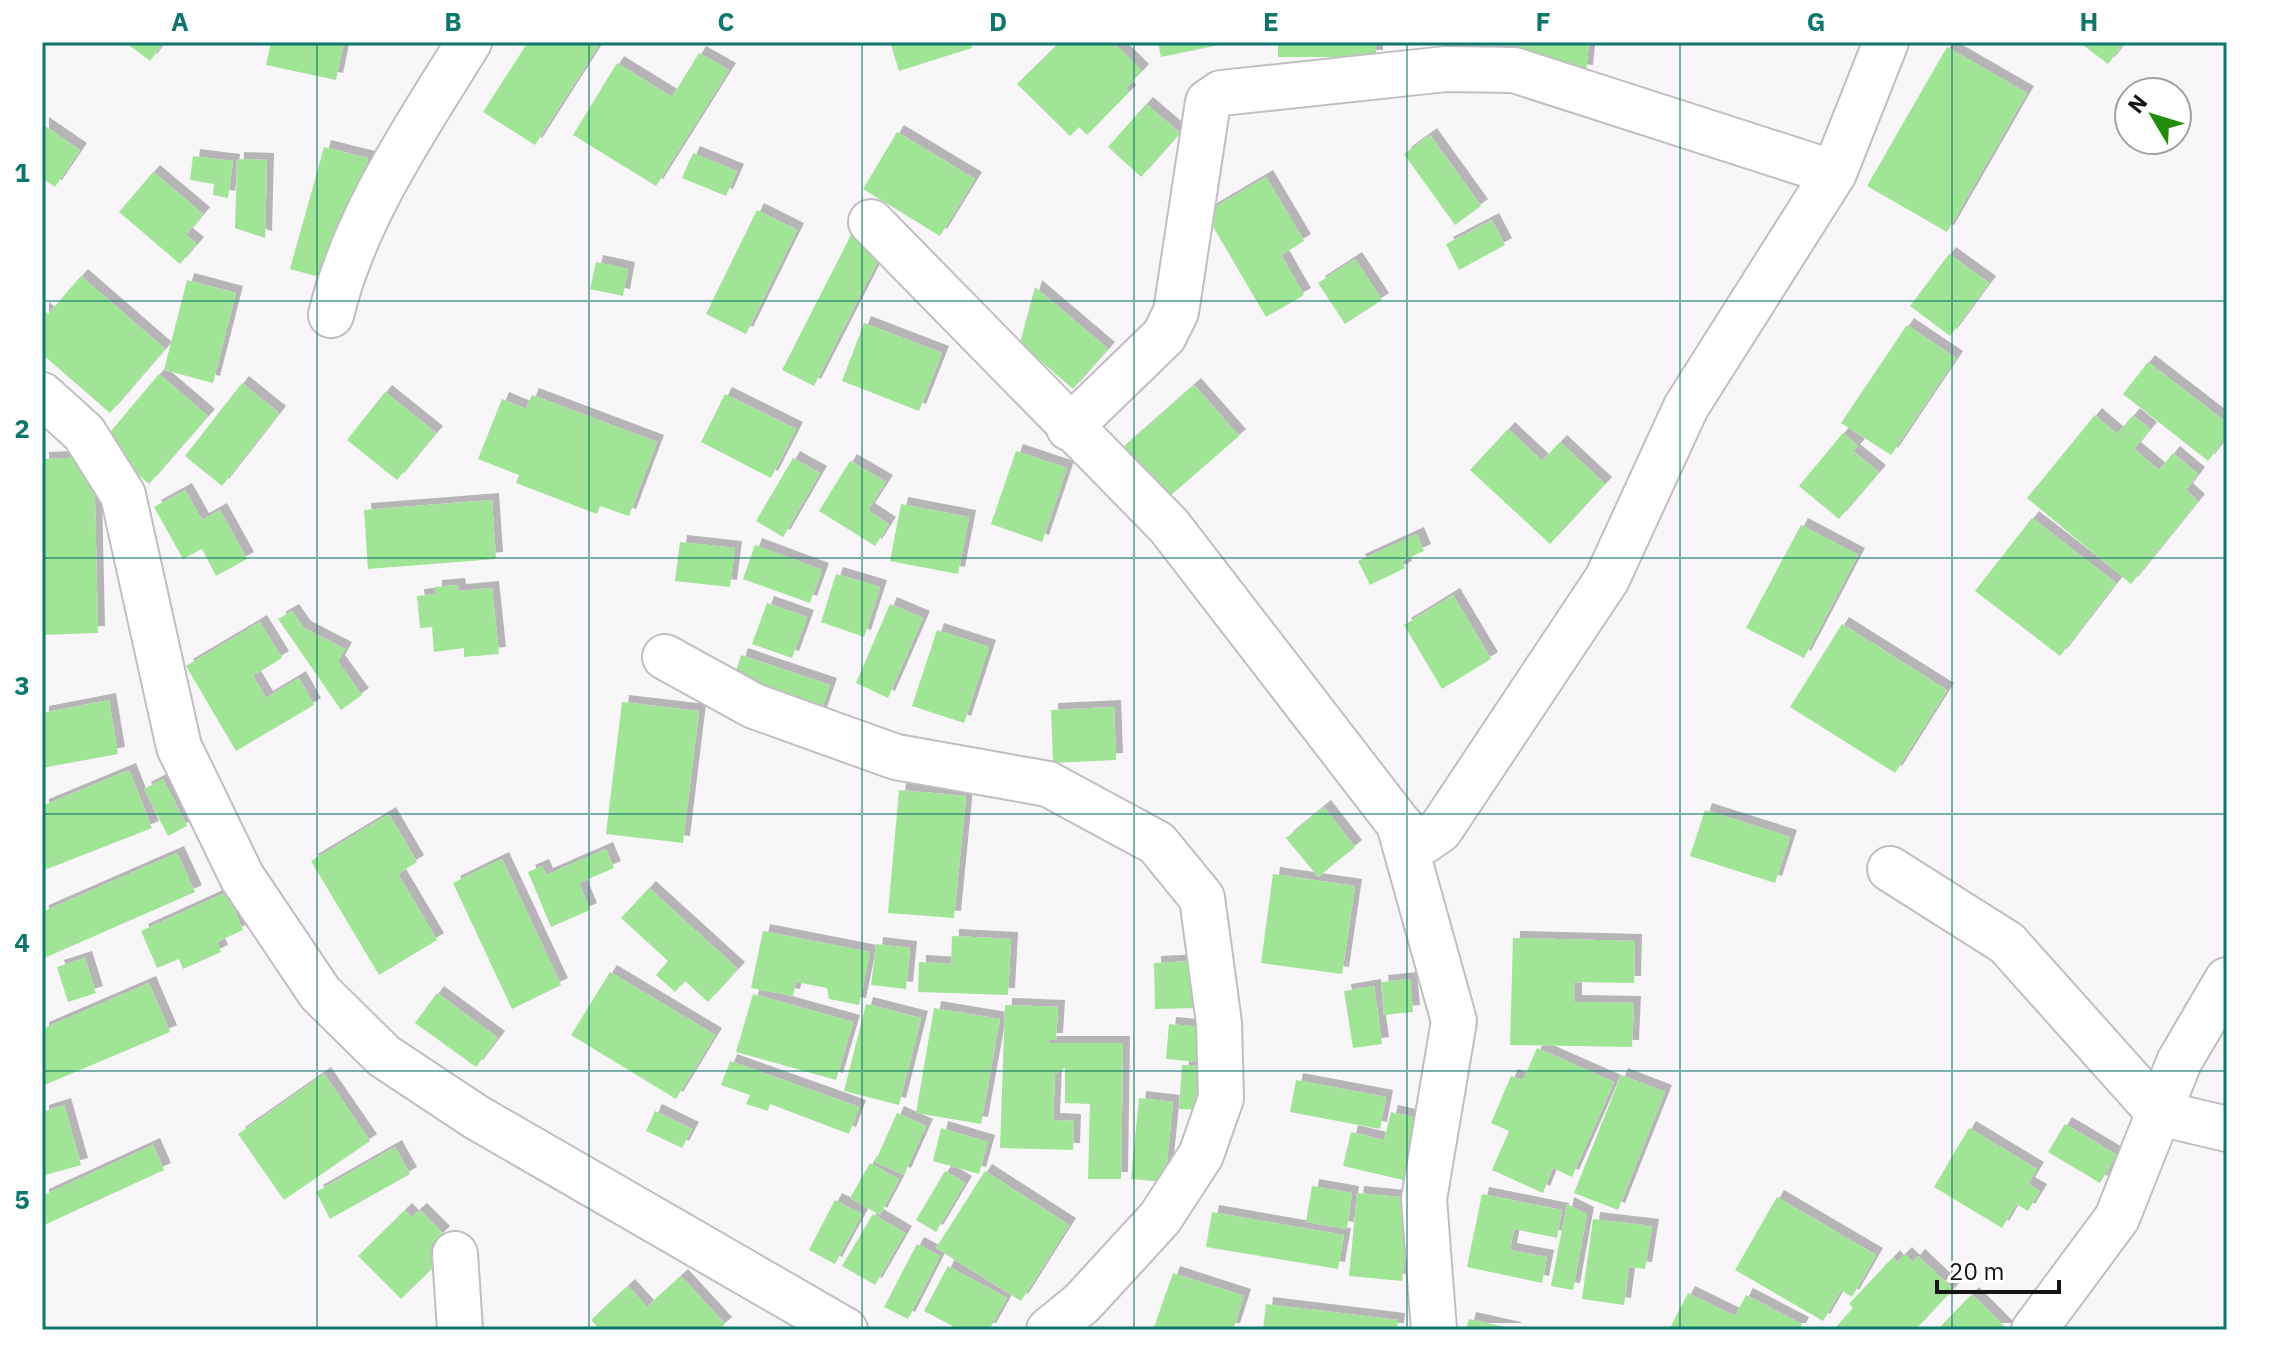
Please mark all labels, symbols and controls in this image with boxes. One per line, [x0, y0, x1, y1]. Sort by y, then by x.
text: A [171, 4, 189, 38]
text: B [444, 4, 462, 38]
text: C [718, 4, 735, 38]
text: D [989, 4, 1007, 38]
text: E [1263, 4, 1279, 38]
text: F [1535, 4, 1551, 38]
text: G [1807, 4, 1825, 38]
text: H [2080, 4, 2098, 38]
north arrow [2113, 76, 2193, 156]
text: N [2121, 88, 2153, 119]
text: 1 [14, 155, 30, 189]
text: 2 [14, 411, 30, 445]
text: 3 [14, 668, 30, 702]
text: 4 [14, 925, 30, 959]
text: 5 [14, 1182, 30, 1216]
scale bar [1937, 1244, 2059, 1294]
text: 20 m [1949, 1255, 2004, 1287]

